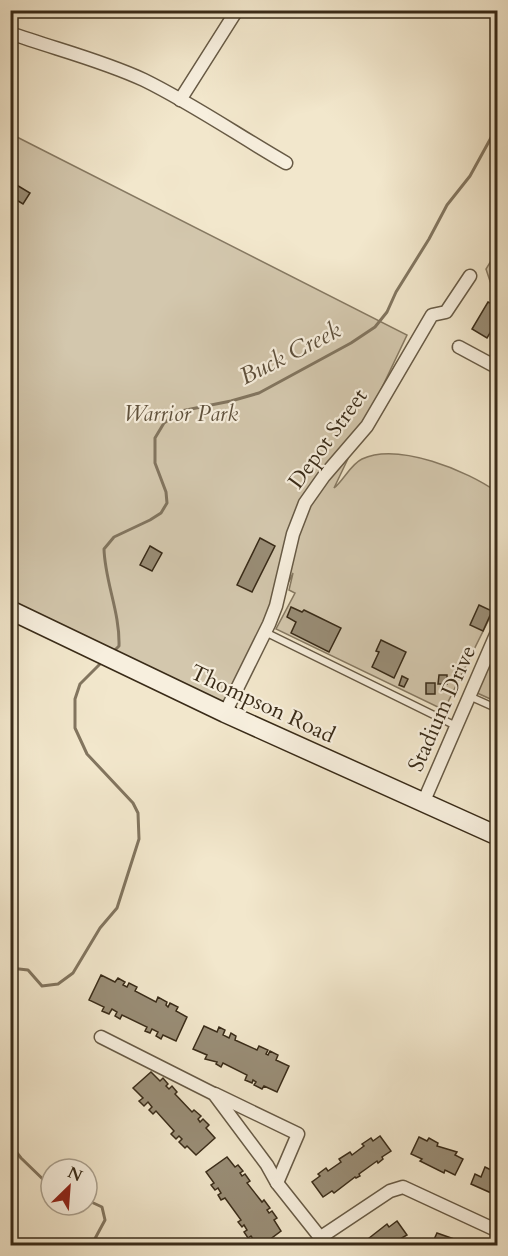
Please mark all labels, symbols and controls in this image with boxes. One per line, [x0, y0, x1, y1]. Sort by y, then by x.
water label: Buck Creek [234, 314, 347, 393]
street label: Depot Street [281, 382, 374, 495]
park label: Warrior Park [124, 399, 238, 429]
street label: Stadium Drive [401, 641, 483, 776]
street label: Thompson Road [185, 657, 340, 751]
north arrow [39, 1157, 99, 1217]
text: N [64, 1161, 86, 1187]

